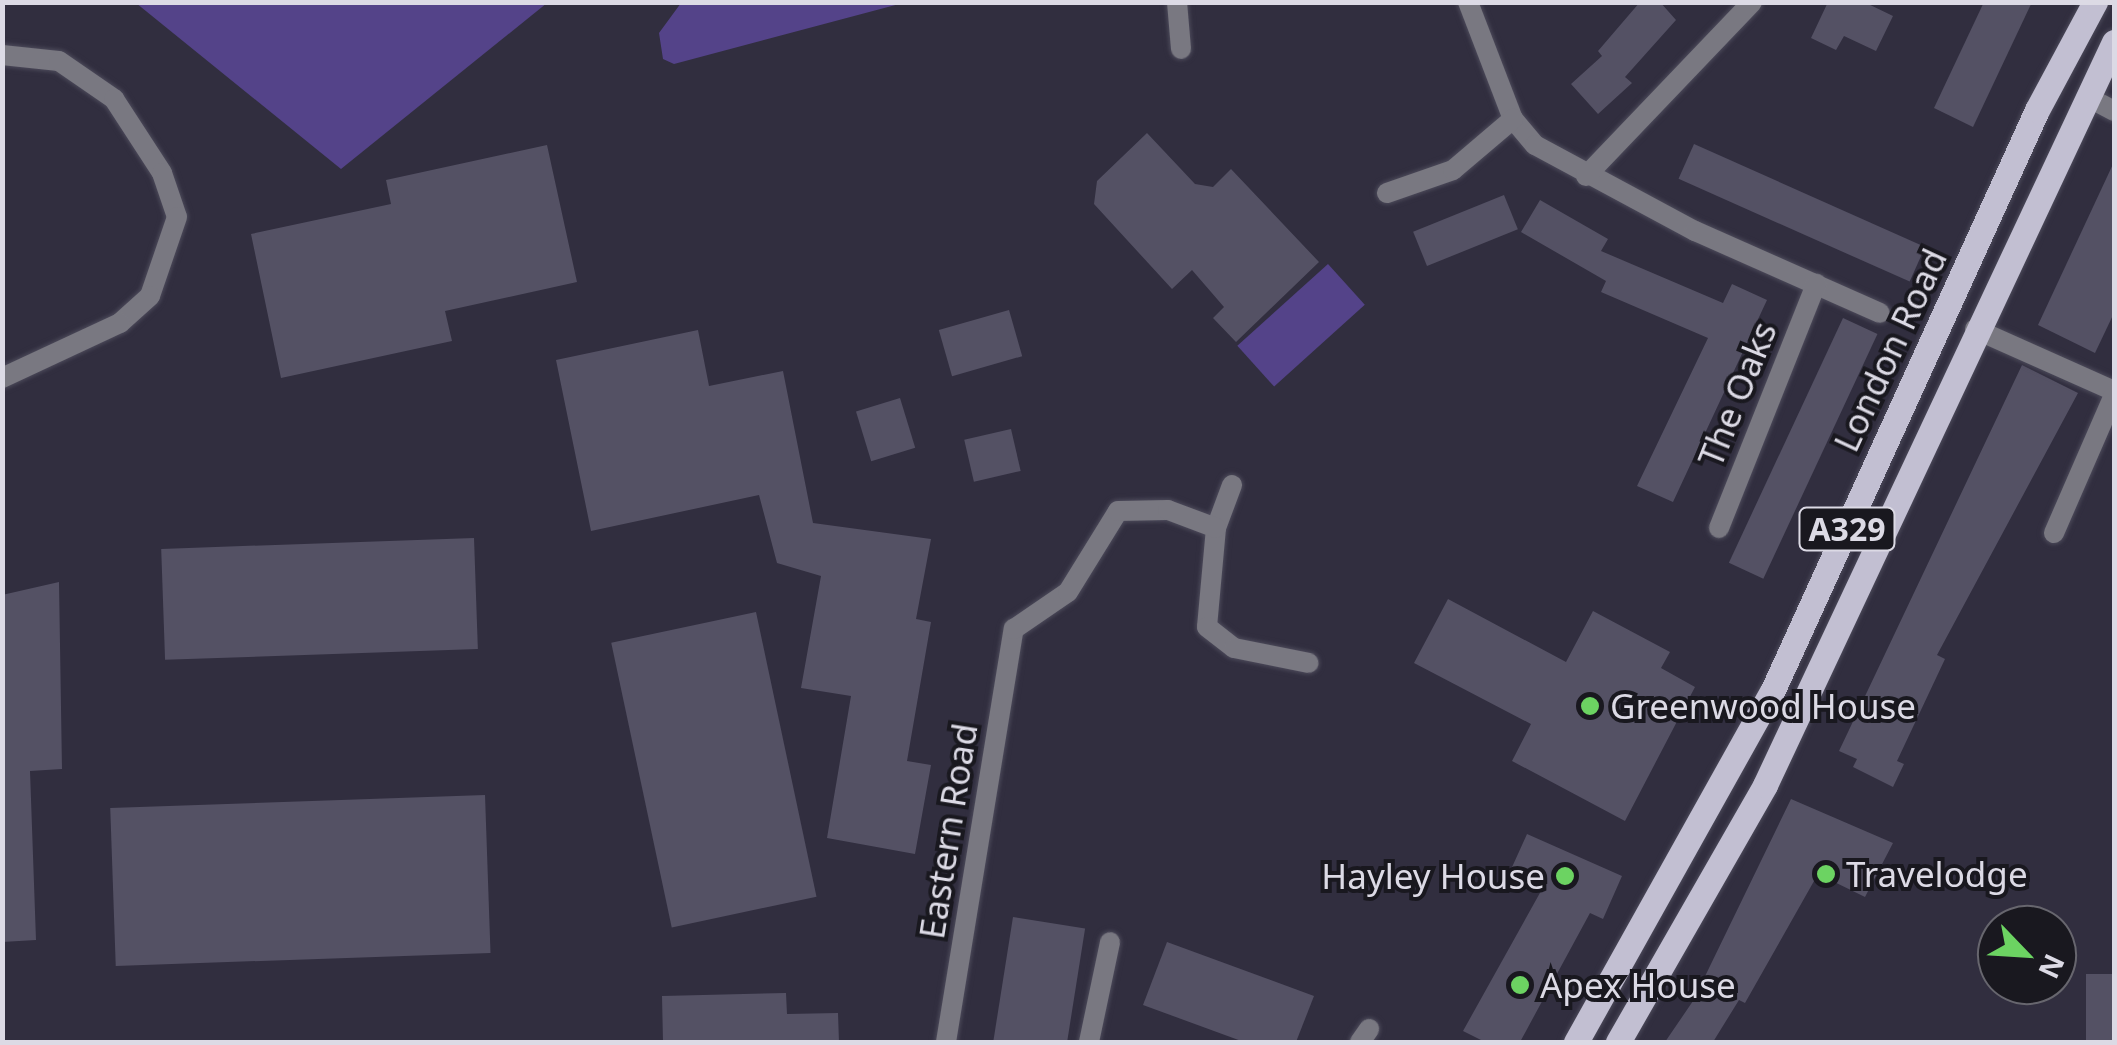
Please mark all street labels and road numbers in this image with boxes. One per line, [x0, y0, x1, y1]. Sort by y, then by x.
street label: London Road [1825, 242, 1955, 458]
street label: The Oaks [1689, 316, 1785, 472]
road number: A329 [1797, 502, 1897, 556]
street label: Eastern Road [910, 720, 986, 942]

